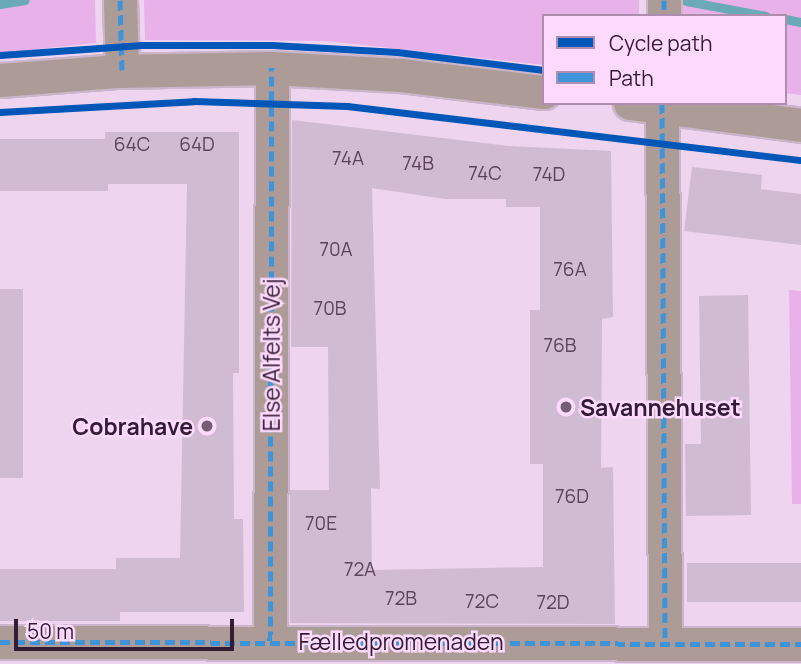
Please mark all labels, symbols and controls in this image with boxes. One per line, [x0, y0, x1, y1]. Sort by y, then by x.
legend [542, 14, 787, 105]
text: Cycle path [609, 29, 712, 57]
text: Path [609, 64, 654, 92]
house number: 64C [114, 134, 150, 156]
house number: 64D [179, 134, 215, 156]
house number: 74A [332, 148, 364, 170]
house number: 74B [402, 153, 434, 175]
house number: 74C [468, 163, 502, 185]
house number: 74D [533, 164, 565, 186]
house number: 70A [319, 239, 353, 261]
house number: 76A [553, 259, 587, 281]
street label: Else Alfelts Vej [257, 279, 285, 431]
house number: 70B [314, 298, 346, 320]
house number: 76B [544, 335, 576, 357]
place label: Savannehuset [580, 393, 741, 421]
marker: Savannehuset [558, 399, 574, 415]
place label: Cobrahave [72, 412, 193, 440]
marker: Cobrahave [199, 418, 215, 434]
house number: 76D [555, 486, 589, 508]
house number: 70E [305, 513, 337, 535]
house number: 72A [344, 559, 376, 581]
house number: 72B [385, 588, 417, 610]
house number: 72C [465, 591, 499, 613]
house number: 72D [536, 592, 570, 614]
scale bar [18, 604, 238, 648]
text: 50 m [27, 617, 74, 645]
street label: Fælledpromenaden [298, 627, 504, 655]

